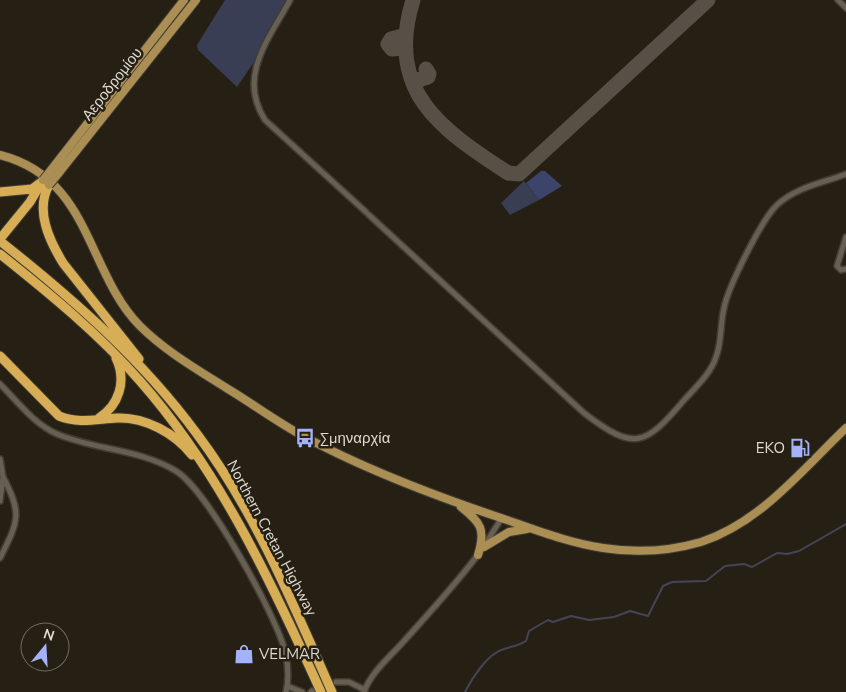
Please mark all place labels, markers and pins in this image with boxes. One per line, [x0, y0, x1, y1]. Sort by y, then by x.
bus stop icon: Σμηναρχία [294, 427, 316, 449]
place label: Σμηναρχία [320, 428, 391, 448]
fuel station icon: EKO [789, 437, 811, 459]
place label: EKO [756, 438, 785, 458]
shop icon: VELMAR [233, 643, 255, 665]
place label: VELMAR [258, 644, 320, 664]

